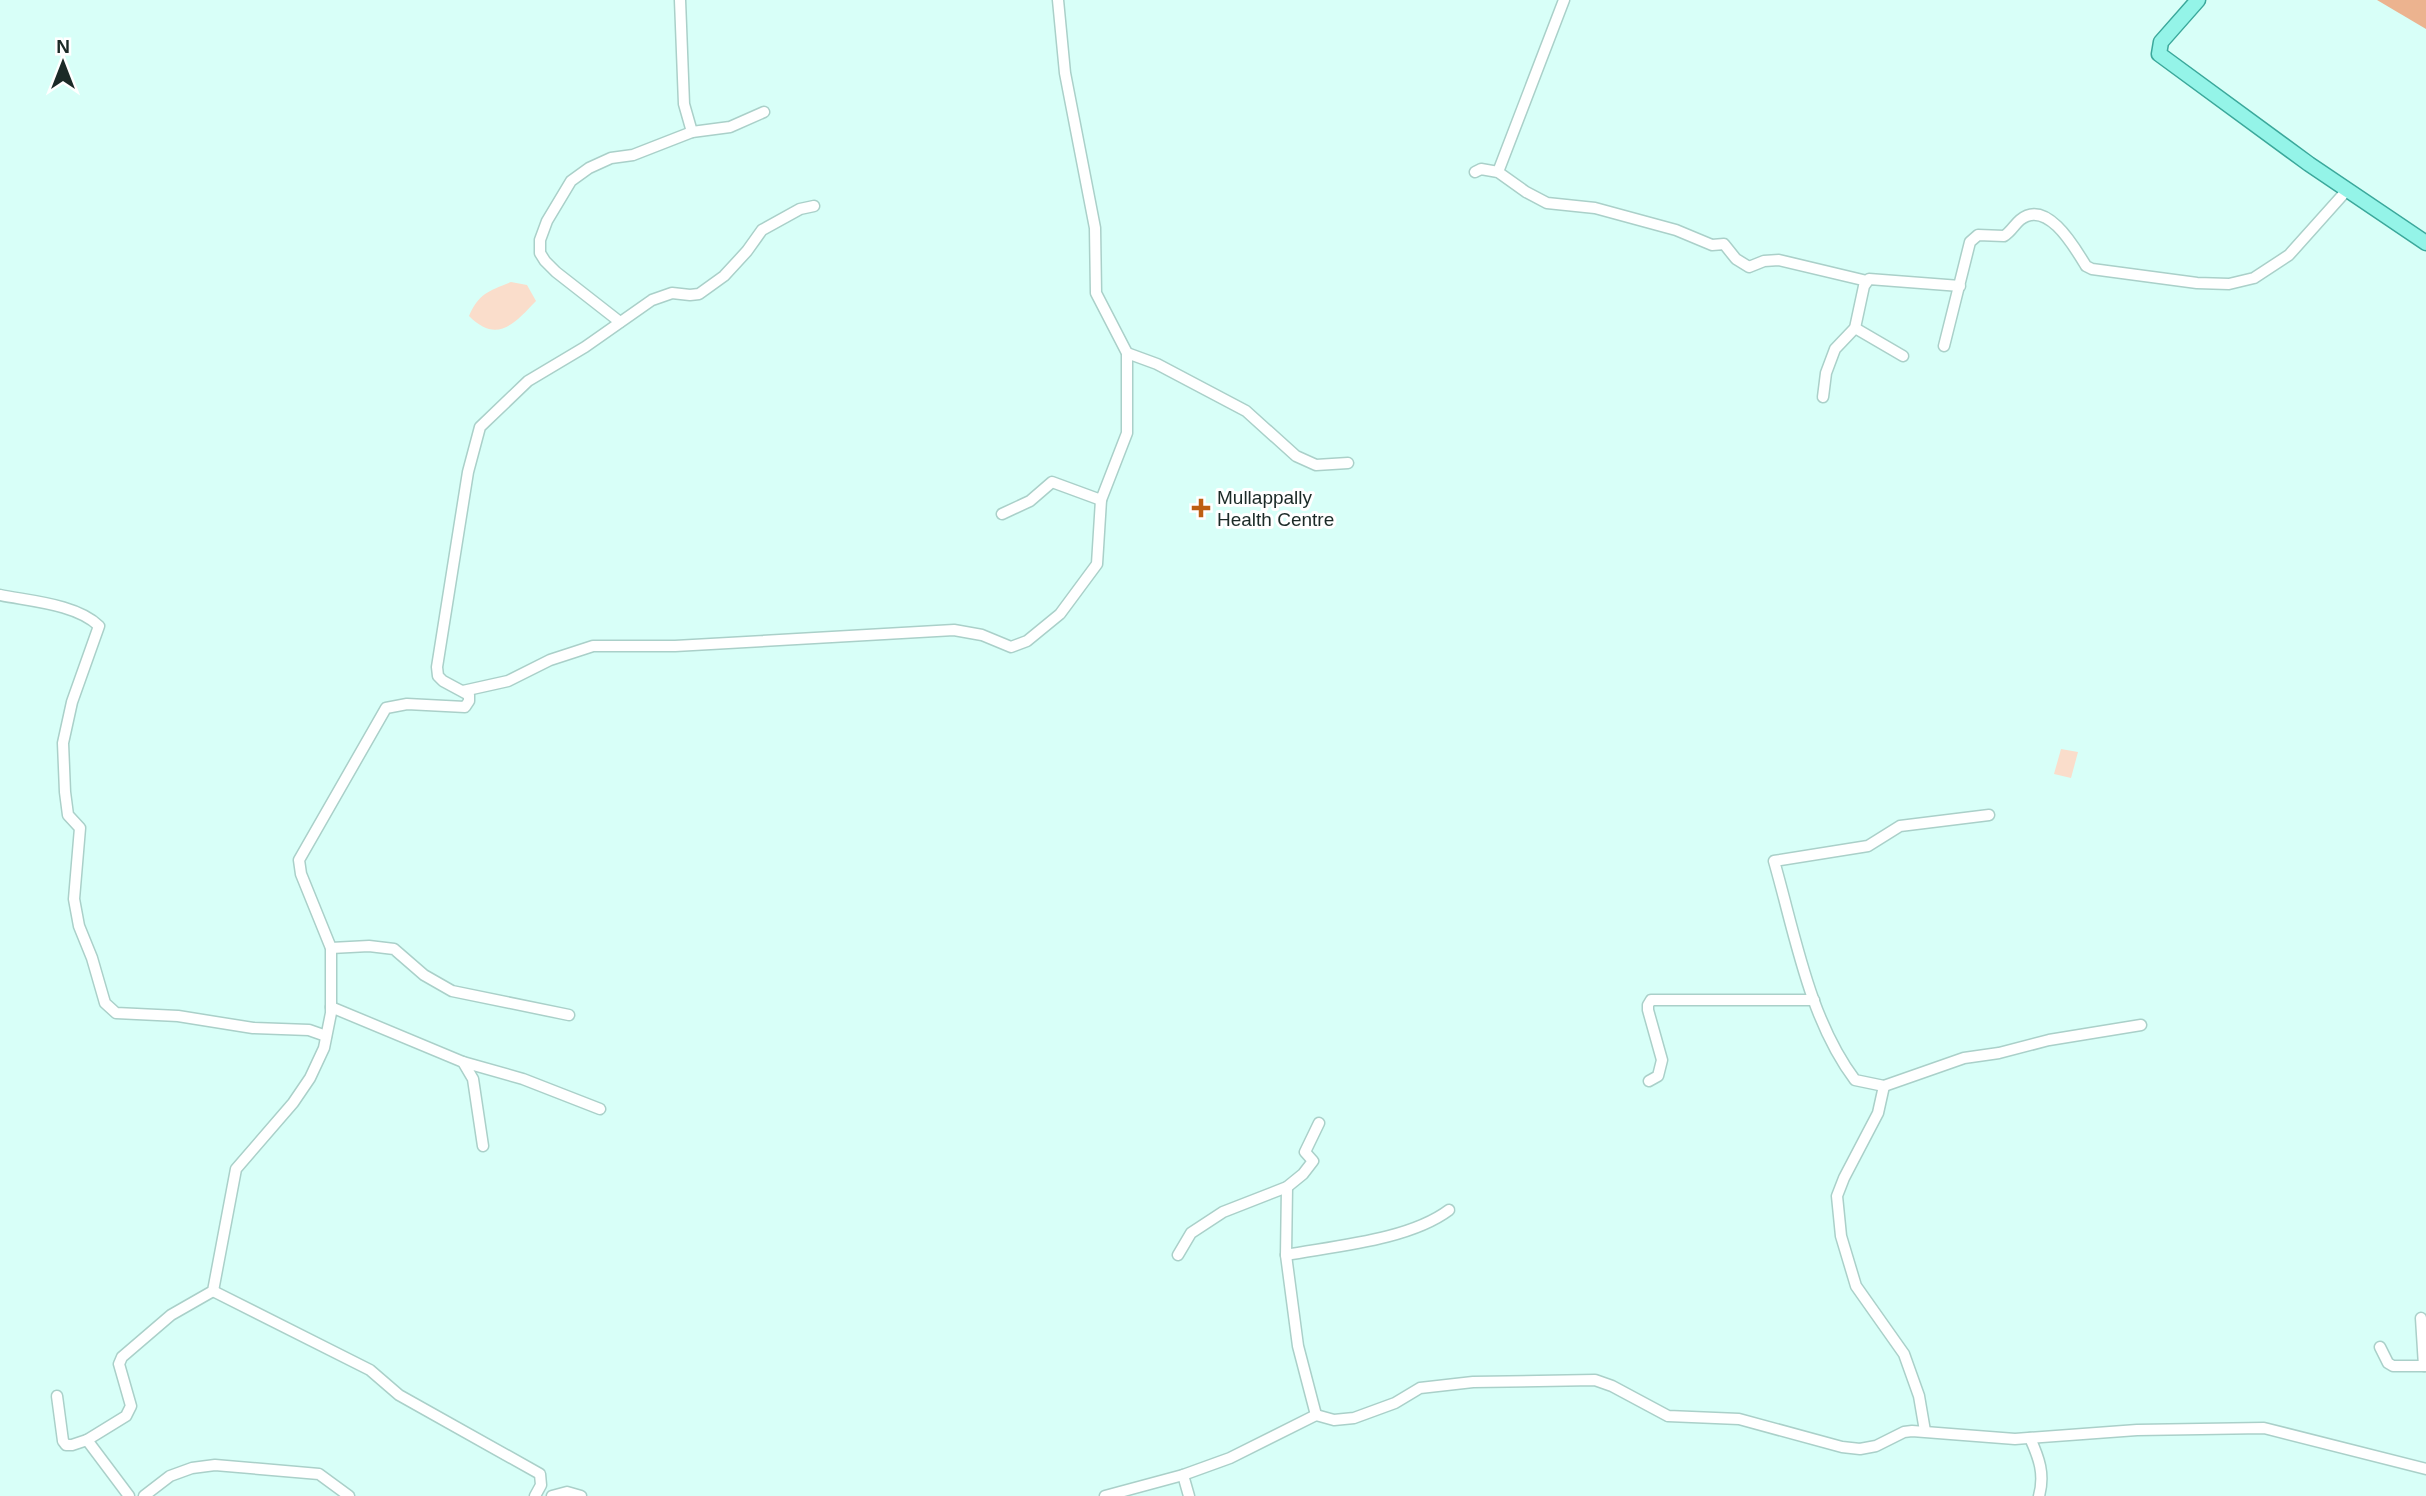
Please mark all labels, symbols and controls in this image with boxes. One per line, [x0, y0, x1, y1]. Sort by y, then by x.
north arrow [28, 28, 98, 98]
text: N [56, 36, 70, 57]
place label: Mullappally Health Centre [1217, 487, 1334, 530]
marker: Mullappally Health Centre [1191, 498, 1211, 518]

